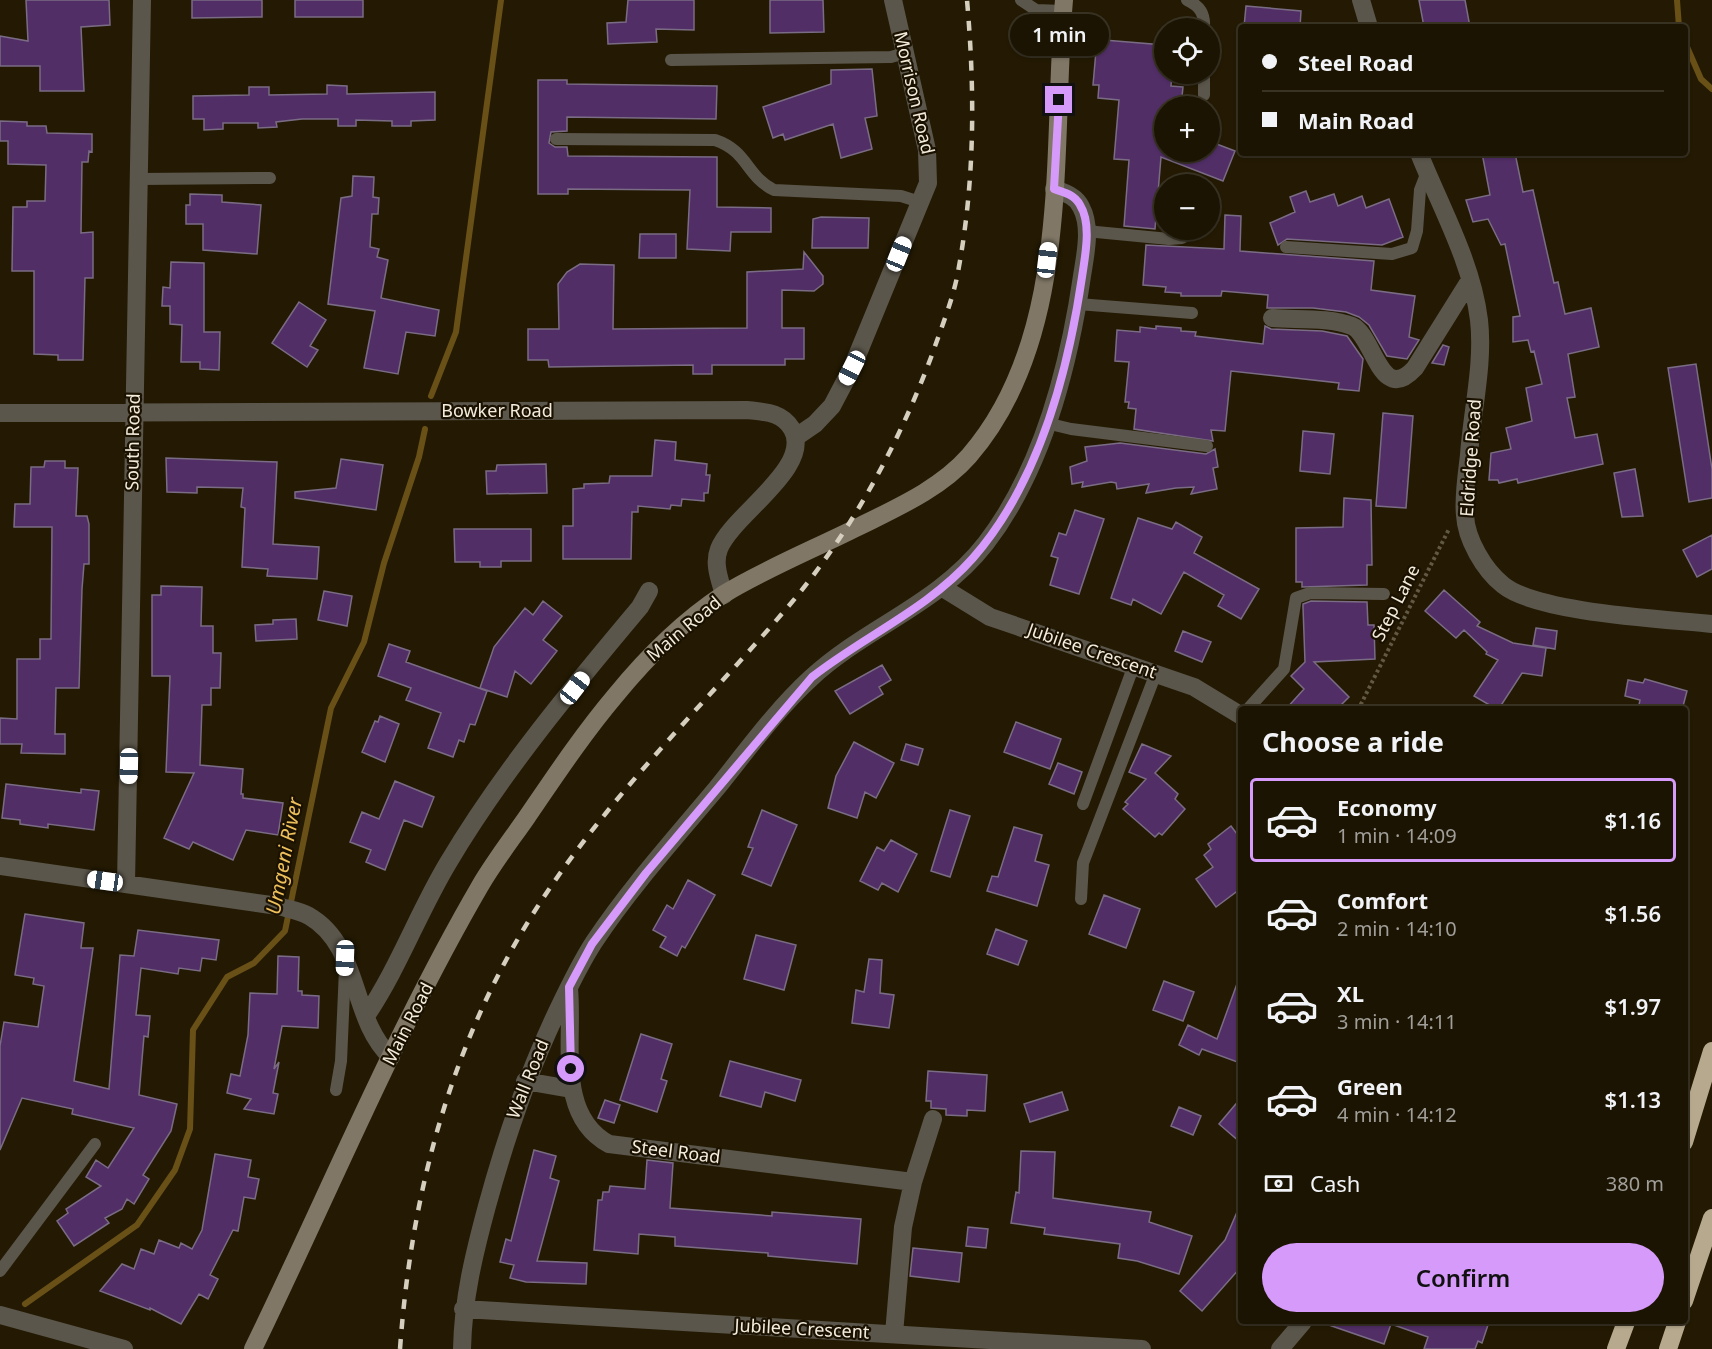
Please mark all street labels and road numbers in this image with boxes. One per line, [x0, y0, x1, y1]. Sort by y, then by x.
street label: Morrison Road [889, 29, 941, 157]
street label: South Road [119, 393, 145, 491]
street label: Bowker Road [441, 398, 553, 422]
street label: Eldridge Road [1454, 398, 1486, 518]
street label: Step Lane [1366, 560, 1425, 645]
street label: Main Road [641, 590, 726, 666]
street label: Jubilee Crescent [1023, 616, 1161, 684]
street label: Main Road [376, 978, 438, 1069]
street label: Wall Road [500, 1035, 554, 1122]
street label: Steel Road [630, 1134, 722, 1168]
street label: Jubilee Crescent [732, 1312, 871, 1344]

